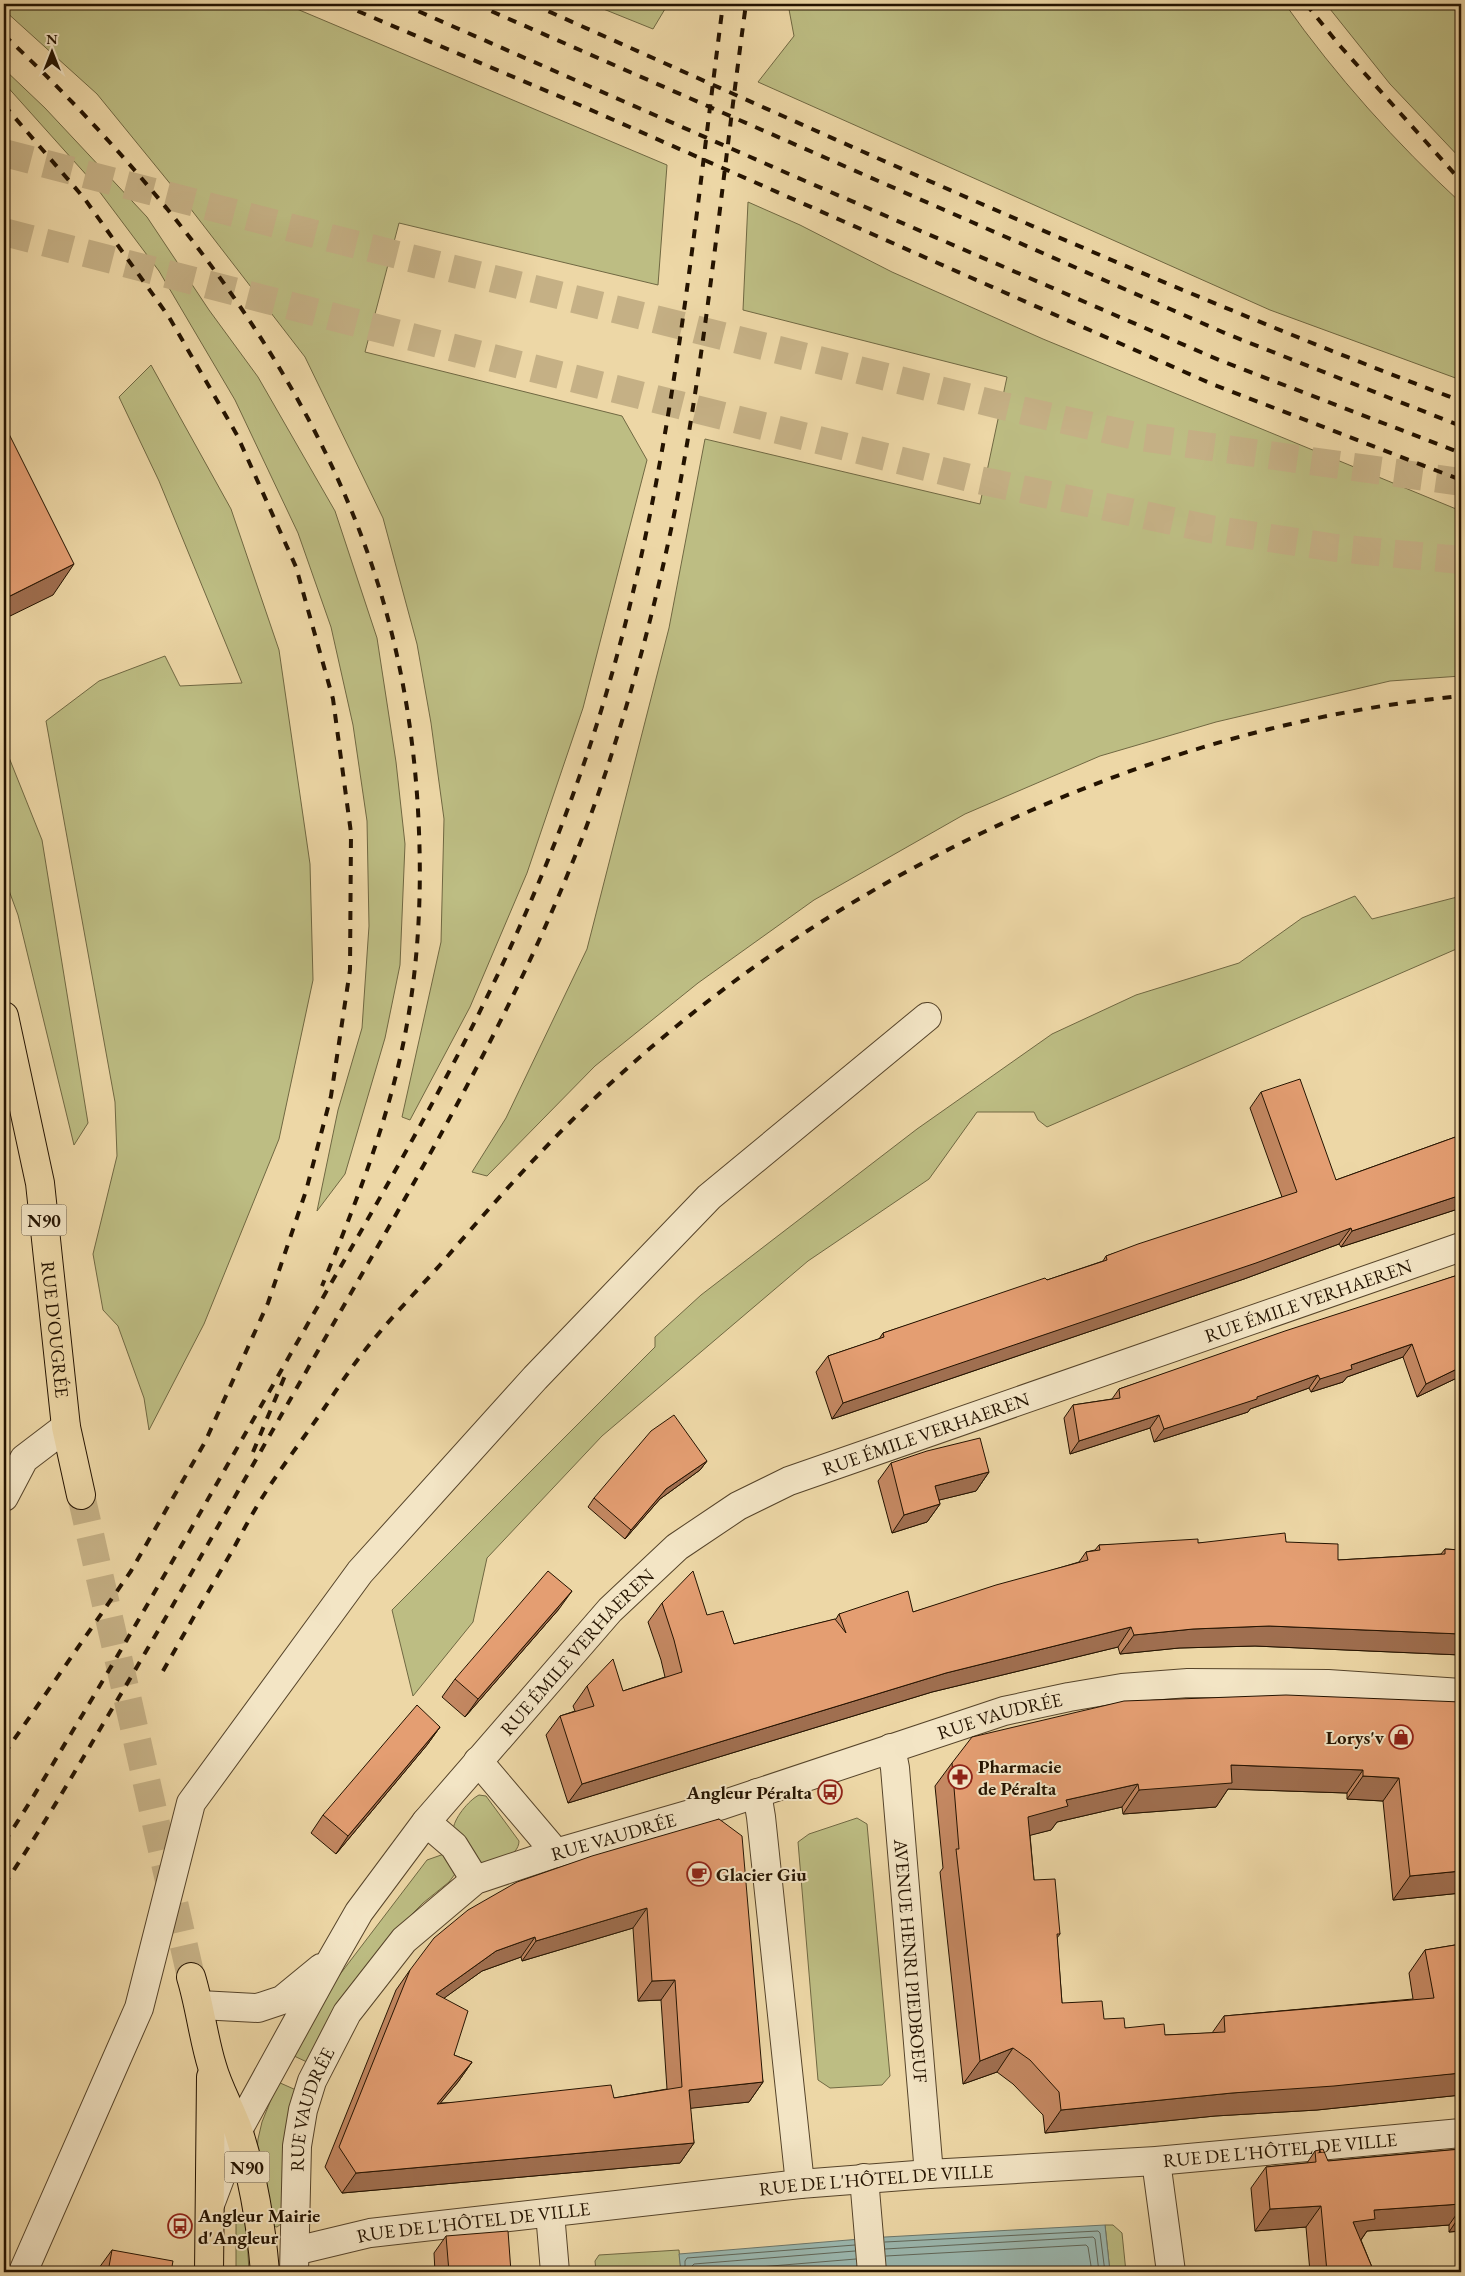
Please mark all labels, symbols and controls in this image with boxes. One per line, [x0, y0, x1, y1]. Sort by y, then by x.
north arrow [28, 28, 78, 78]
text: N [46, 30, 58, 48]
road number: N90 [22, 1204, 66, 1236]
street label: RUE ÉMILE VERHAEREN [1201, 1253, 1415, 1348]
street label: RUE D'OUGRÉE [36, 1260, 75, 1399]
street label: RUE ÉMILE VERHAEREN [819, 1386, 1032, 1481]
street label: RUE ÉMILE VERHAEREN [494, 1563, 659, 1741]
street label: RUE VAUDRÉE [934, 1686, 1065, 1745]
shop icon: Lorys'v [1388, 1724, 1414, 1750]
place label: Lorys'v [1326, 1725, 1385, 1750]
place label: Pharmacie de Péralta [978, 1754, 1061, 1801]
pharmacy icon: Pharmacie de Péralta [947, 1764, 973, 1790]
bus stop icon: Angleur Péralta [817, 1779, 843, 1805]
place label: Angleur Péralta [686, 1780, 813, 1805]
street label: RUE VAUDRÉE [548, 1806, 679, 1866]
street label: AVENUE HENRI PIEDBOEUF [888, 1837, 934, 2084]
cafe icon: Glacier Giu [686, 1861, 712, 1887]
place label: Glacier Giu [716, 1862, 807, 1887]
street label: RUE VAUDRÉE [284, 2043, 340, 2172]
street label: RUE DE L'HÔTEL DE VILLE [1162, 2126, 1398, 2173]
road number: N90 [224, 2152, 270, 2182]
street label: RUE DE L'HÔTEL DE VILLE [758, 2158, 994, 2201]
street label: RUE DE L'HÔTEL DE VILLE [354, 2195, 592, 2248]
place label: Angleur Mairie d'Angleur [197, 2203, 320, 2250]
bus stop icon: Angleur Mairie d'Angleur [167, 2213, 193, 2239]

